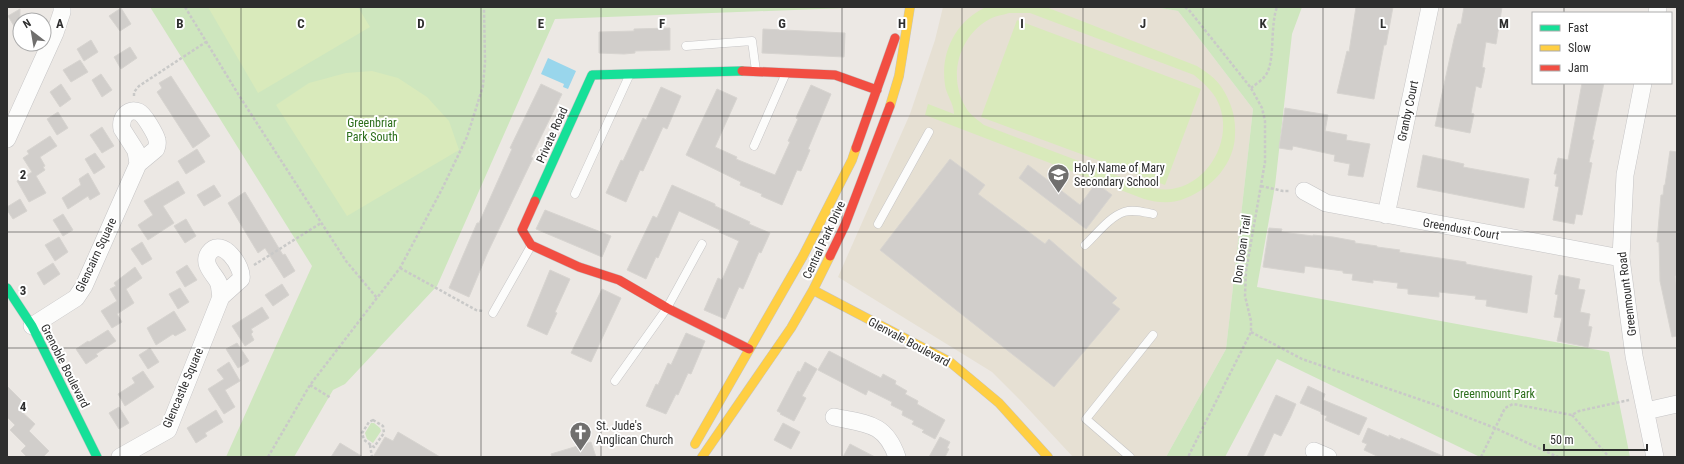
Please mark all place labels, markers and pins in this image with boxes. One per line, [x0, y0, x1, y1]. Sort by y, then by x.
place label: Holy Name of Mary Secondary School [1074, 161, 1165, 189]
school or university icon: Holy Name of Mary Secondary School [1046, 162, 1072, 195]
place label: St. Jude's Anglican Church [596, 419, 674, 447]
church icon: St. Jude's Anglican Church [568, 420, 594, 453]

